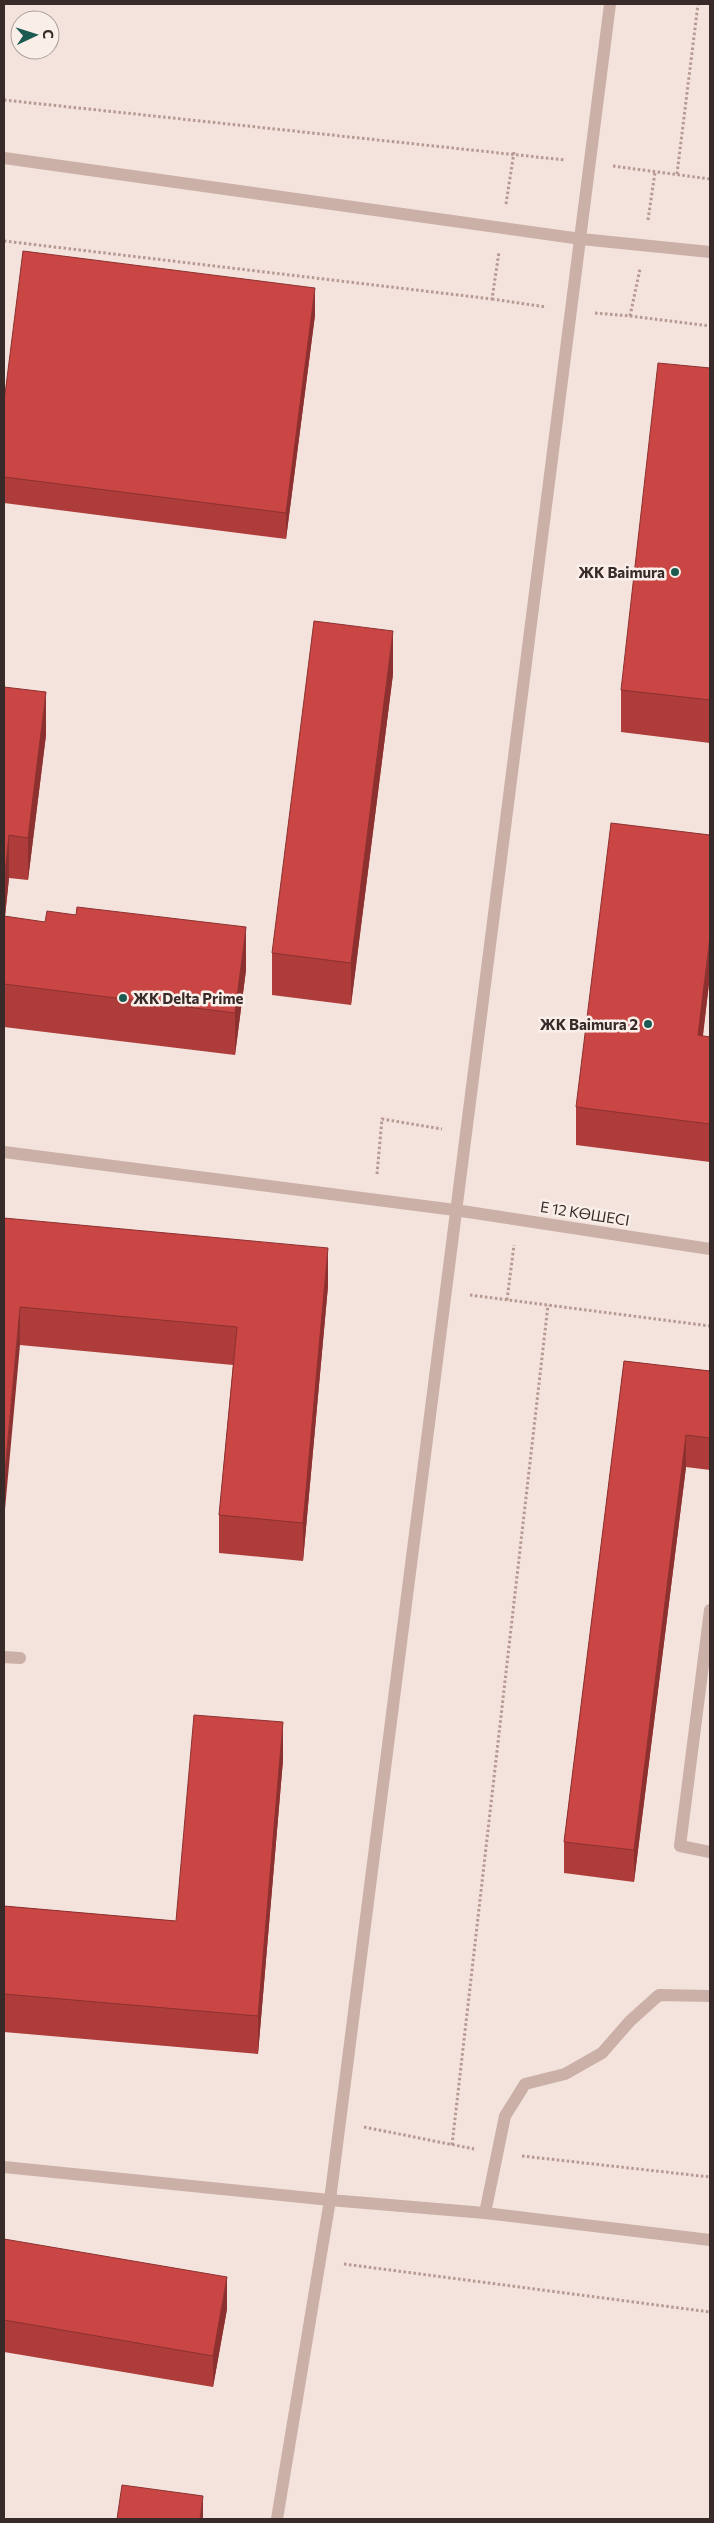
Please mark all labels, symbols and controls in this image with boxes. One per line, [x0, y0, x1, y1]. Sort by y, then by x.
north arrow [10, 10, 60, 60]
text: С [40, 29, 57, 39]
place label: ЖК Baimura [578, 563, 665, 581]
marker: ЖК Baimura [669, 566, 681, 578]
place label: ЖК Delta Prime [133, 989, 244, 1007]
marker: ЖК Delta Prime [117, 992, 129, 1004]
place label: ЖК Baimura 2 [540, 1015, 638, 1033]
marker: ЖК Baimura 2 [642, 1018, 654, 1030]
street label: Е 12 КӨШЕСІ [539, 1197, 631, 1229]

